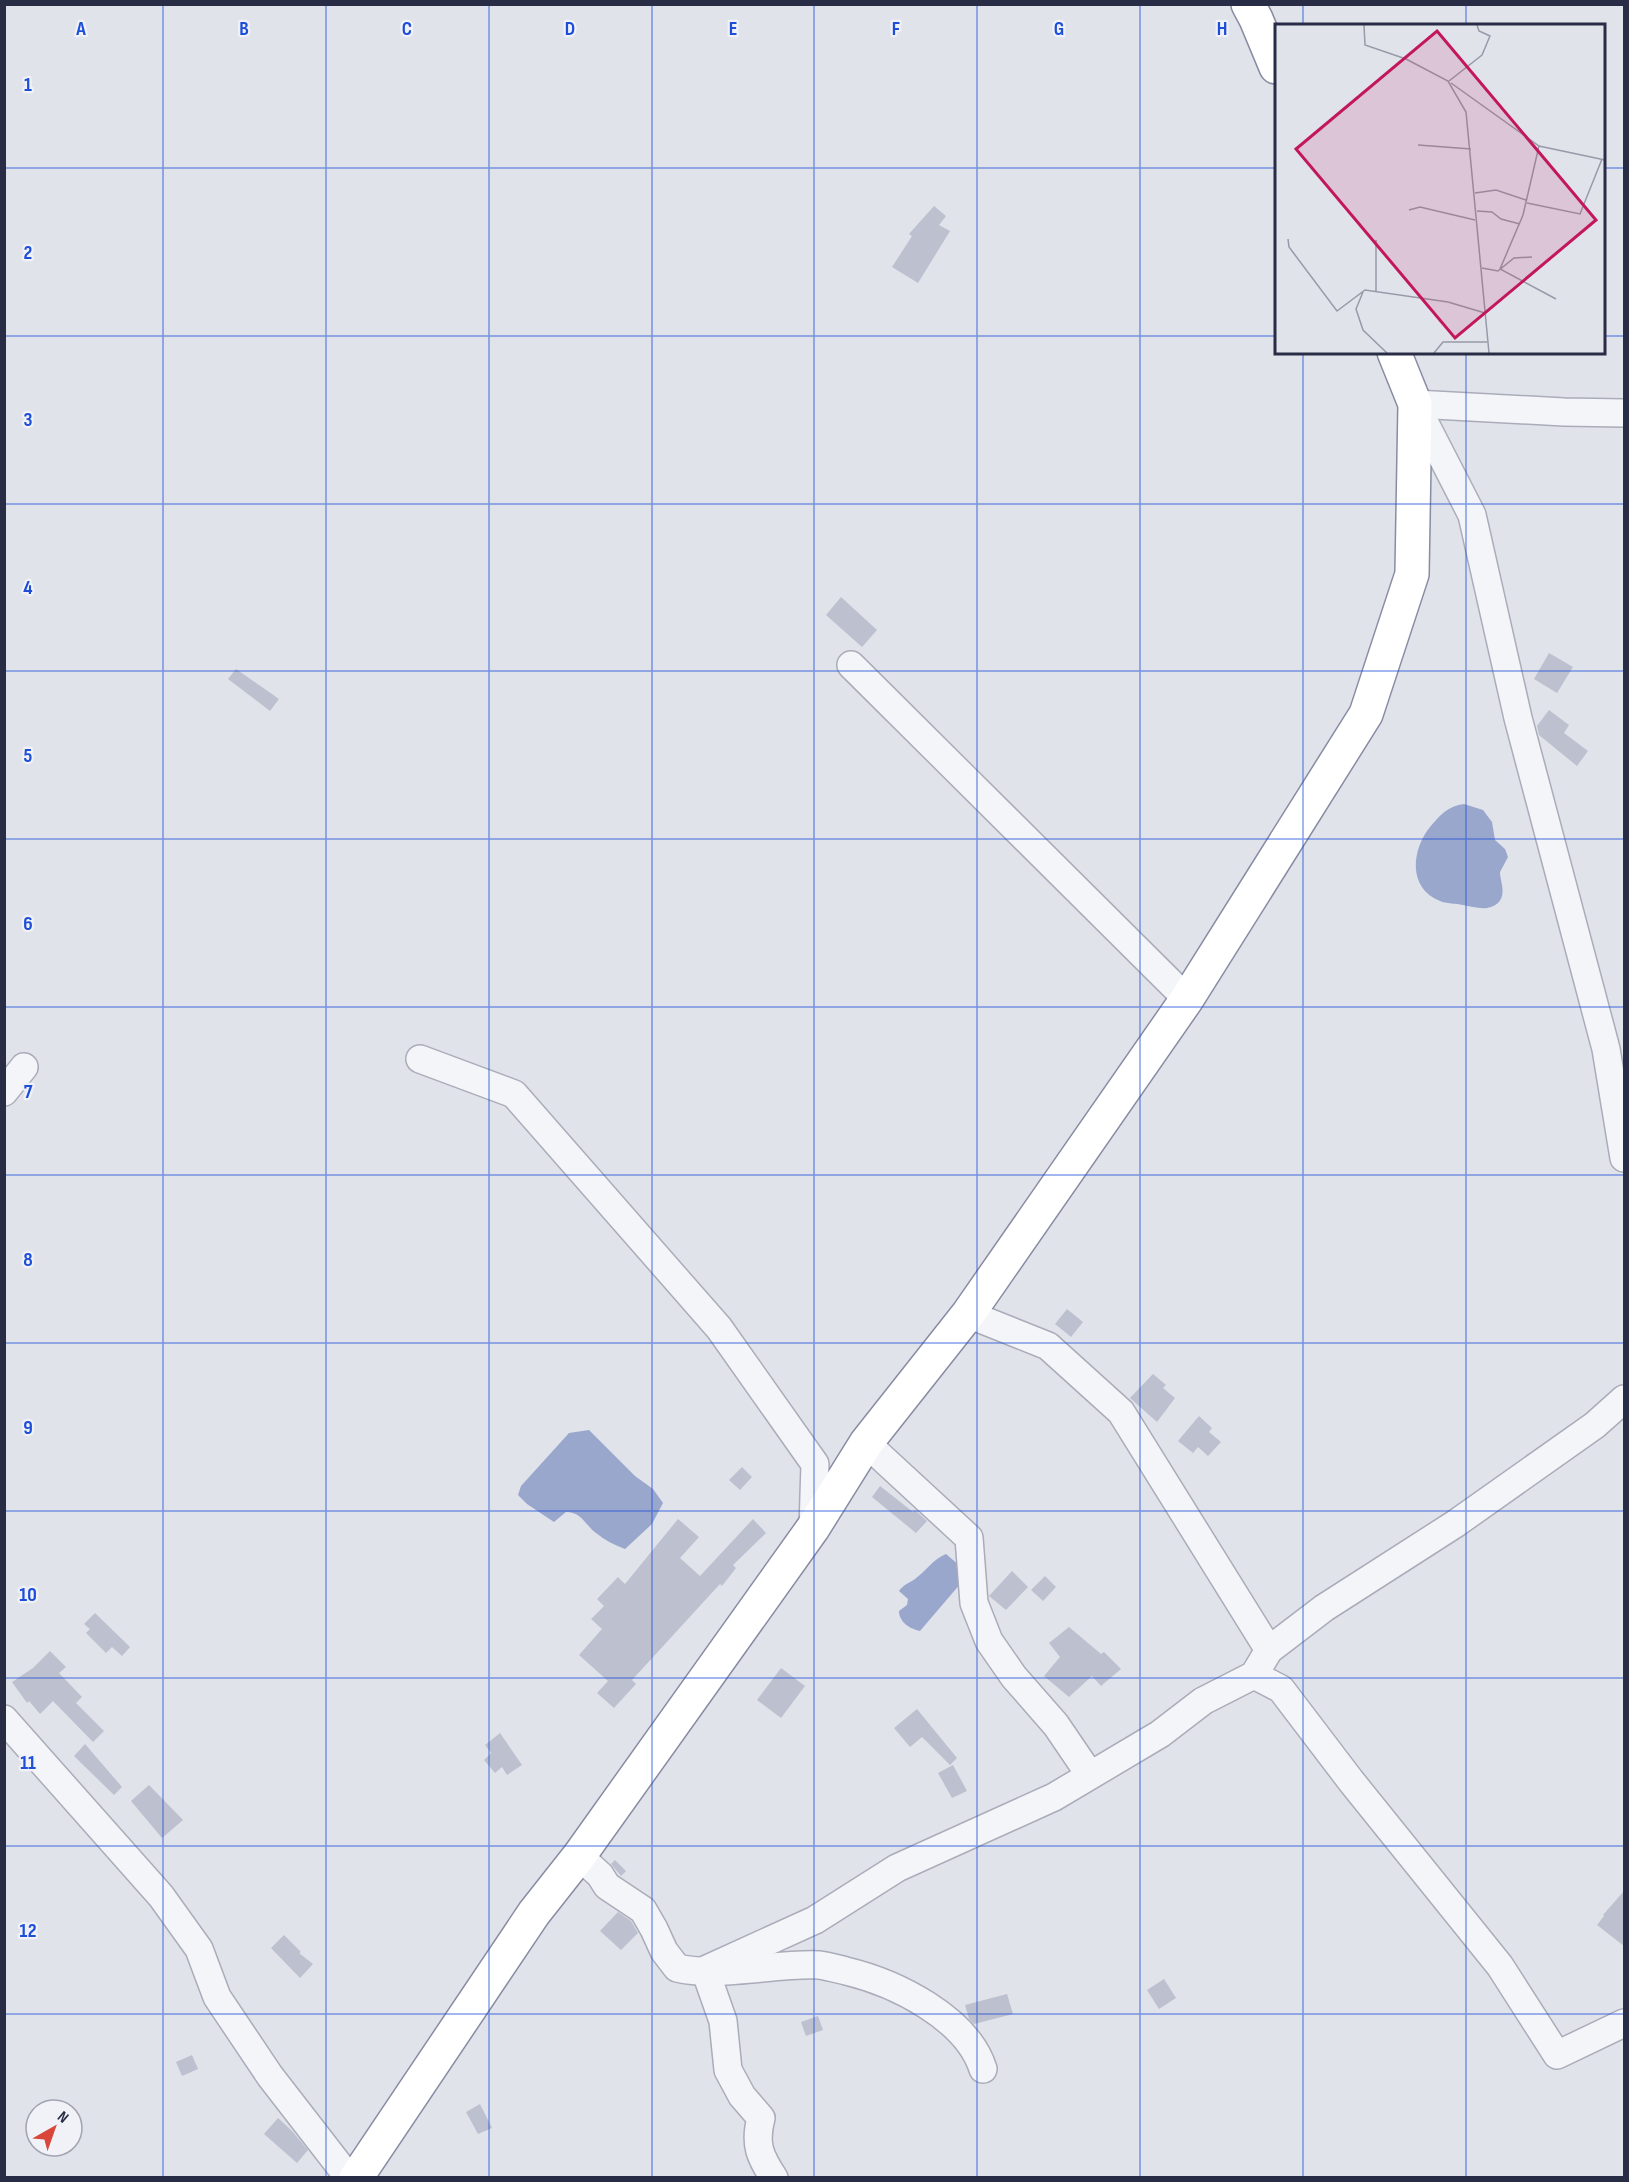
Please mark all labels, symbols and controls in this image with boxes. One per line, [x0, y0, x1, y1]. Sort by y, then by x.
text: A [75, 17, 86, 41]
text: B [239, 17, 249, 41]
text: C [402, 17, 412, 41]
text: D [565, 17, 575, 41]
text: E [729, 17, 737, 41]
text: F [892, 17, 900, 41]
text: G [1054, 17, 1064, 41]
text: H [1217, 17, 1227, 41]
inset map [1275, 24, 1605, 354]
text: 1 [24, 73, 32, 97]
text: 2 [24, 241, 32, 265]
text: 3 [24, 408, 33, 432]
text: 4 [23, 576, 33, 600]
text: 5 [24, 744, 33, 768]
text: 6 [23, 912, 33, 936]
text: 7 [24, 1080, 33, 1104]
text: 8 [23, 1248, 33, 1272]
text: 9 [23, 1416, 33, 1440]
text: 10 [19, 1583, 37, 1607]
text: 11 [20, 1751, 36, 1775]
text: 12 [20, 1919, 36, 1943]
north arrow [24, 2098, 84, 2158]
text: N [53, 2108, 72, 2128]

